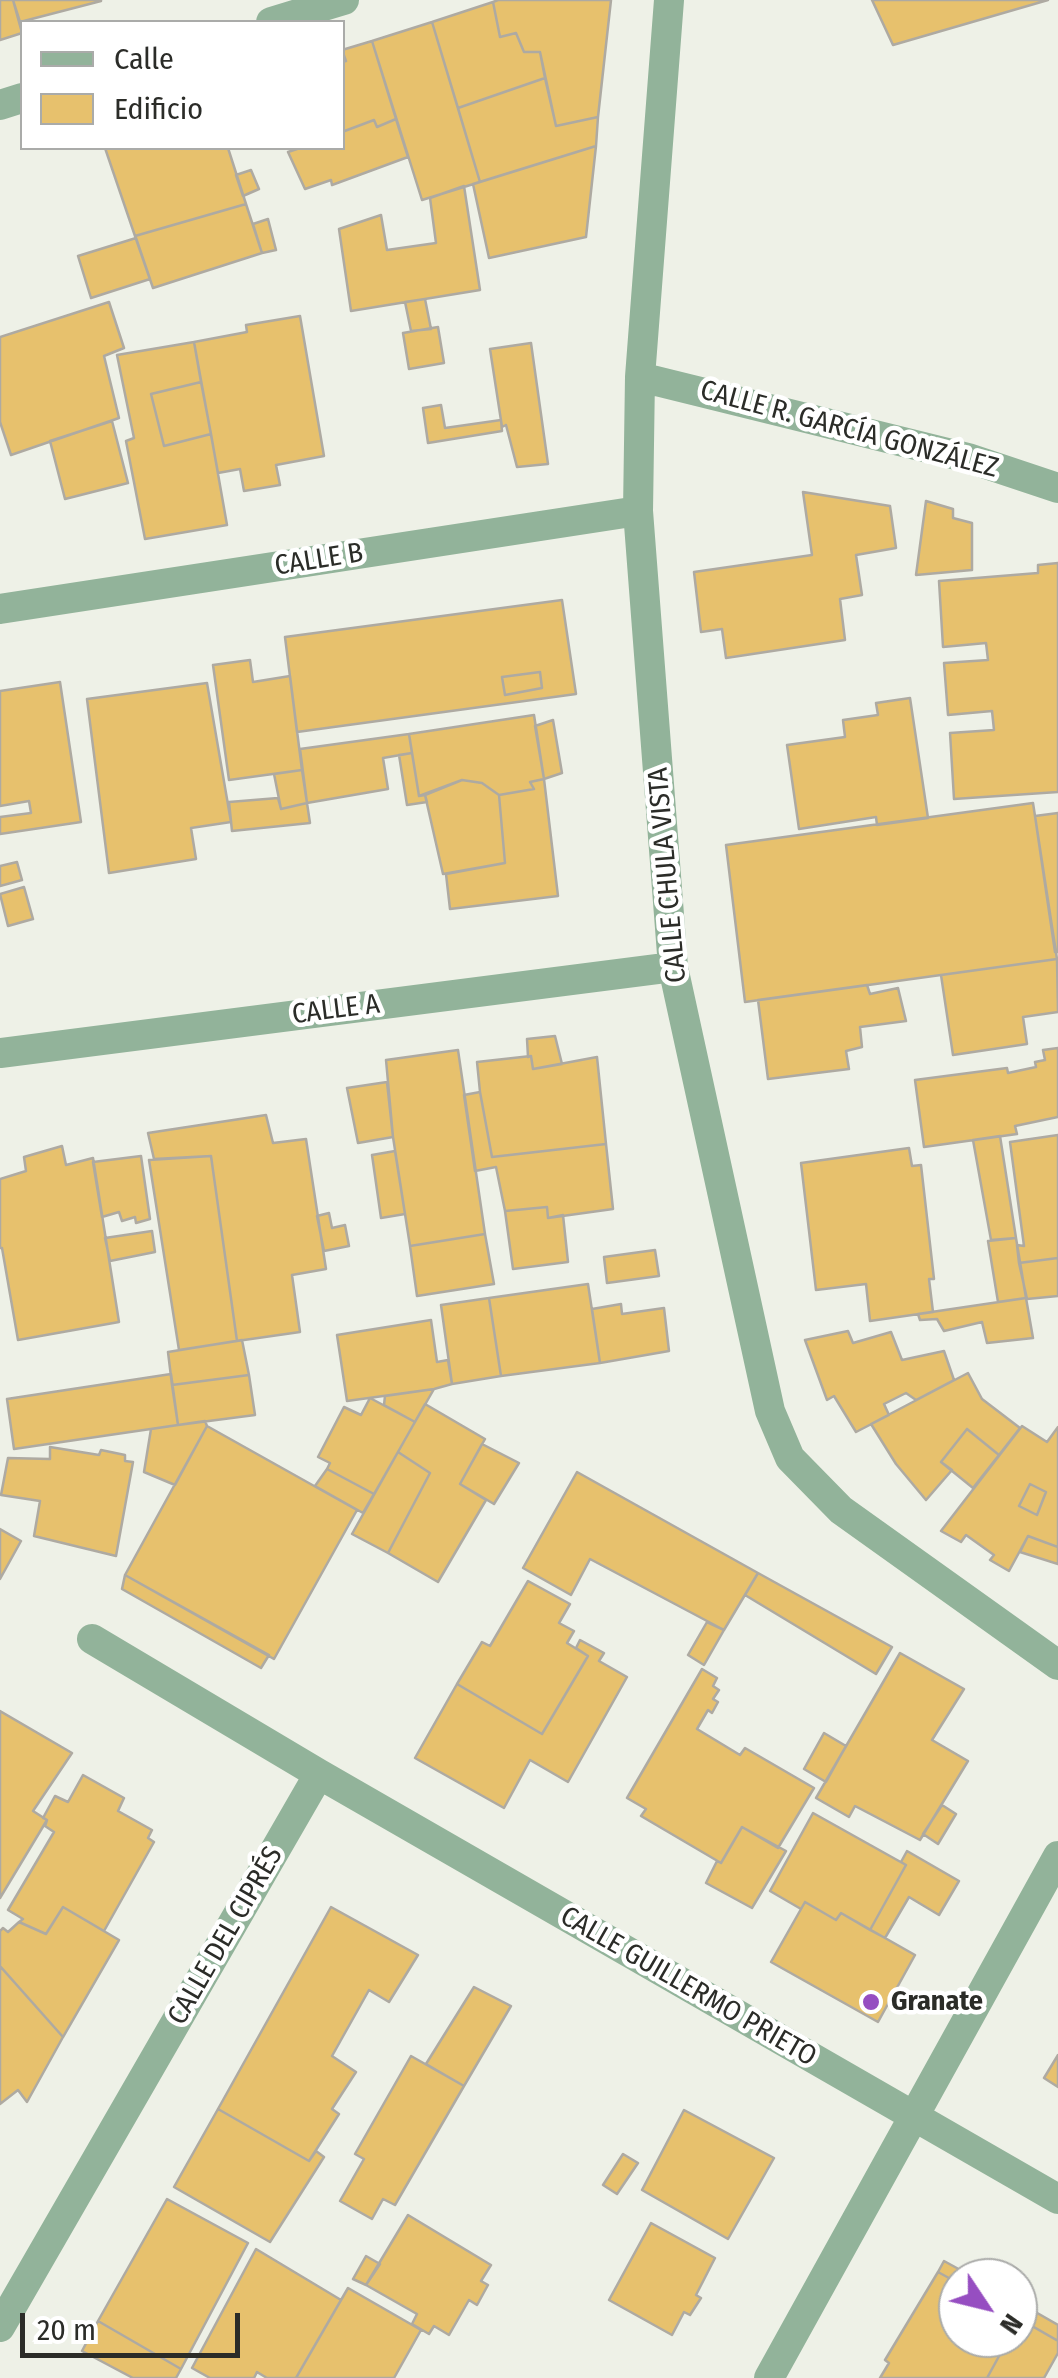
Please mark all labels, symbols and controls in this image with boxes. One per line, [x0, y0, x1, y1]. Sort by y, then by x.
legend [20, 20, 345, 150]
text: Calle [114, 41, 174, 77]
text: Edificio [114, 91, 203, 127]
street label: CALLE R. GARCÍA GONZÁLEZ [696, 374, 1002, 486]
street label: CALLE B [273, 536, 365, 584]
street label: CALLE CHULA VISTA [642, 766, 694, 984]
street label: CALLE A [290, 988, 382, 1032]
street label: CALLE DEL CIPRÉS [161, 1841, 291, 2031]
street label: CALLE GUILLERMO PRIETO [554, 1900, 822, 2074]
place label: Granate [891, 1985, 983, 2019]
marker: Granate [860, 1991, 882, 2013]
north arrow [938, 2258, 1038, 2358]
scale bar [25, 2293, 245, 2355]
text: N [993, 2308, 1030, 2341]
text: 20 m [37, 2312, 96, 2348]

